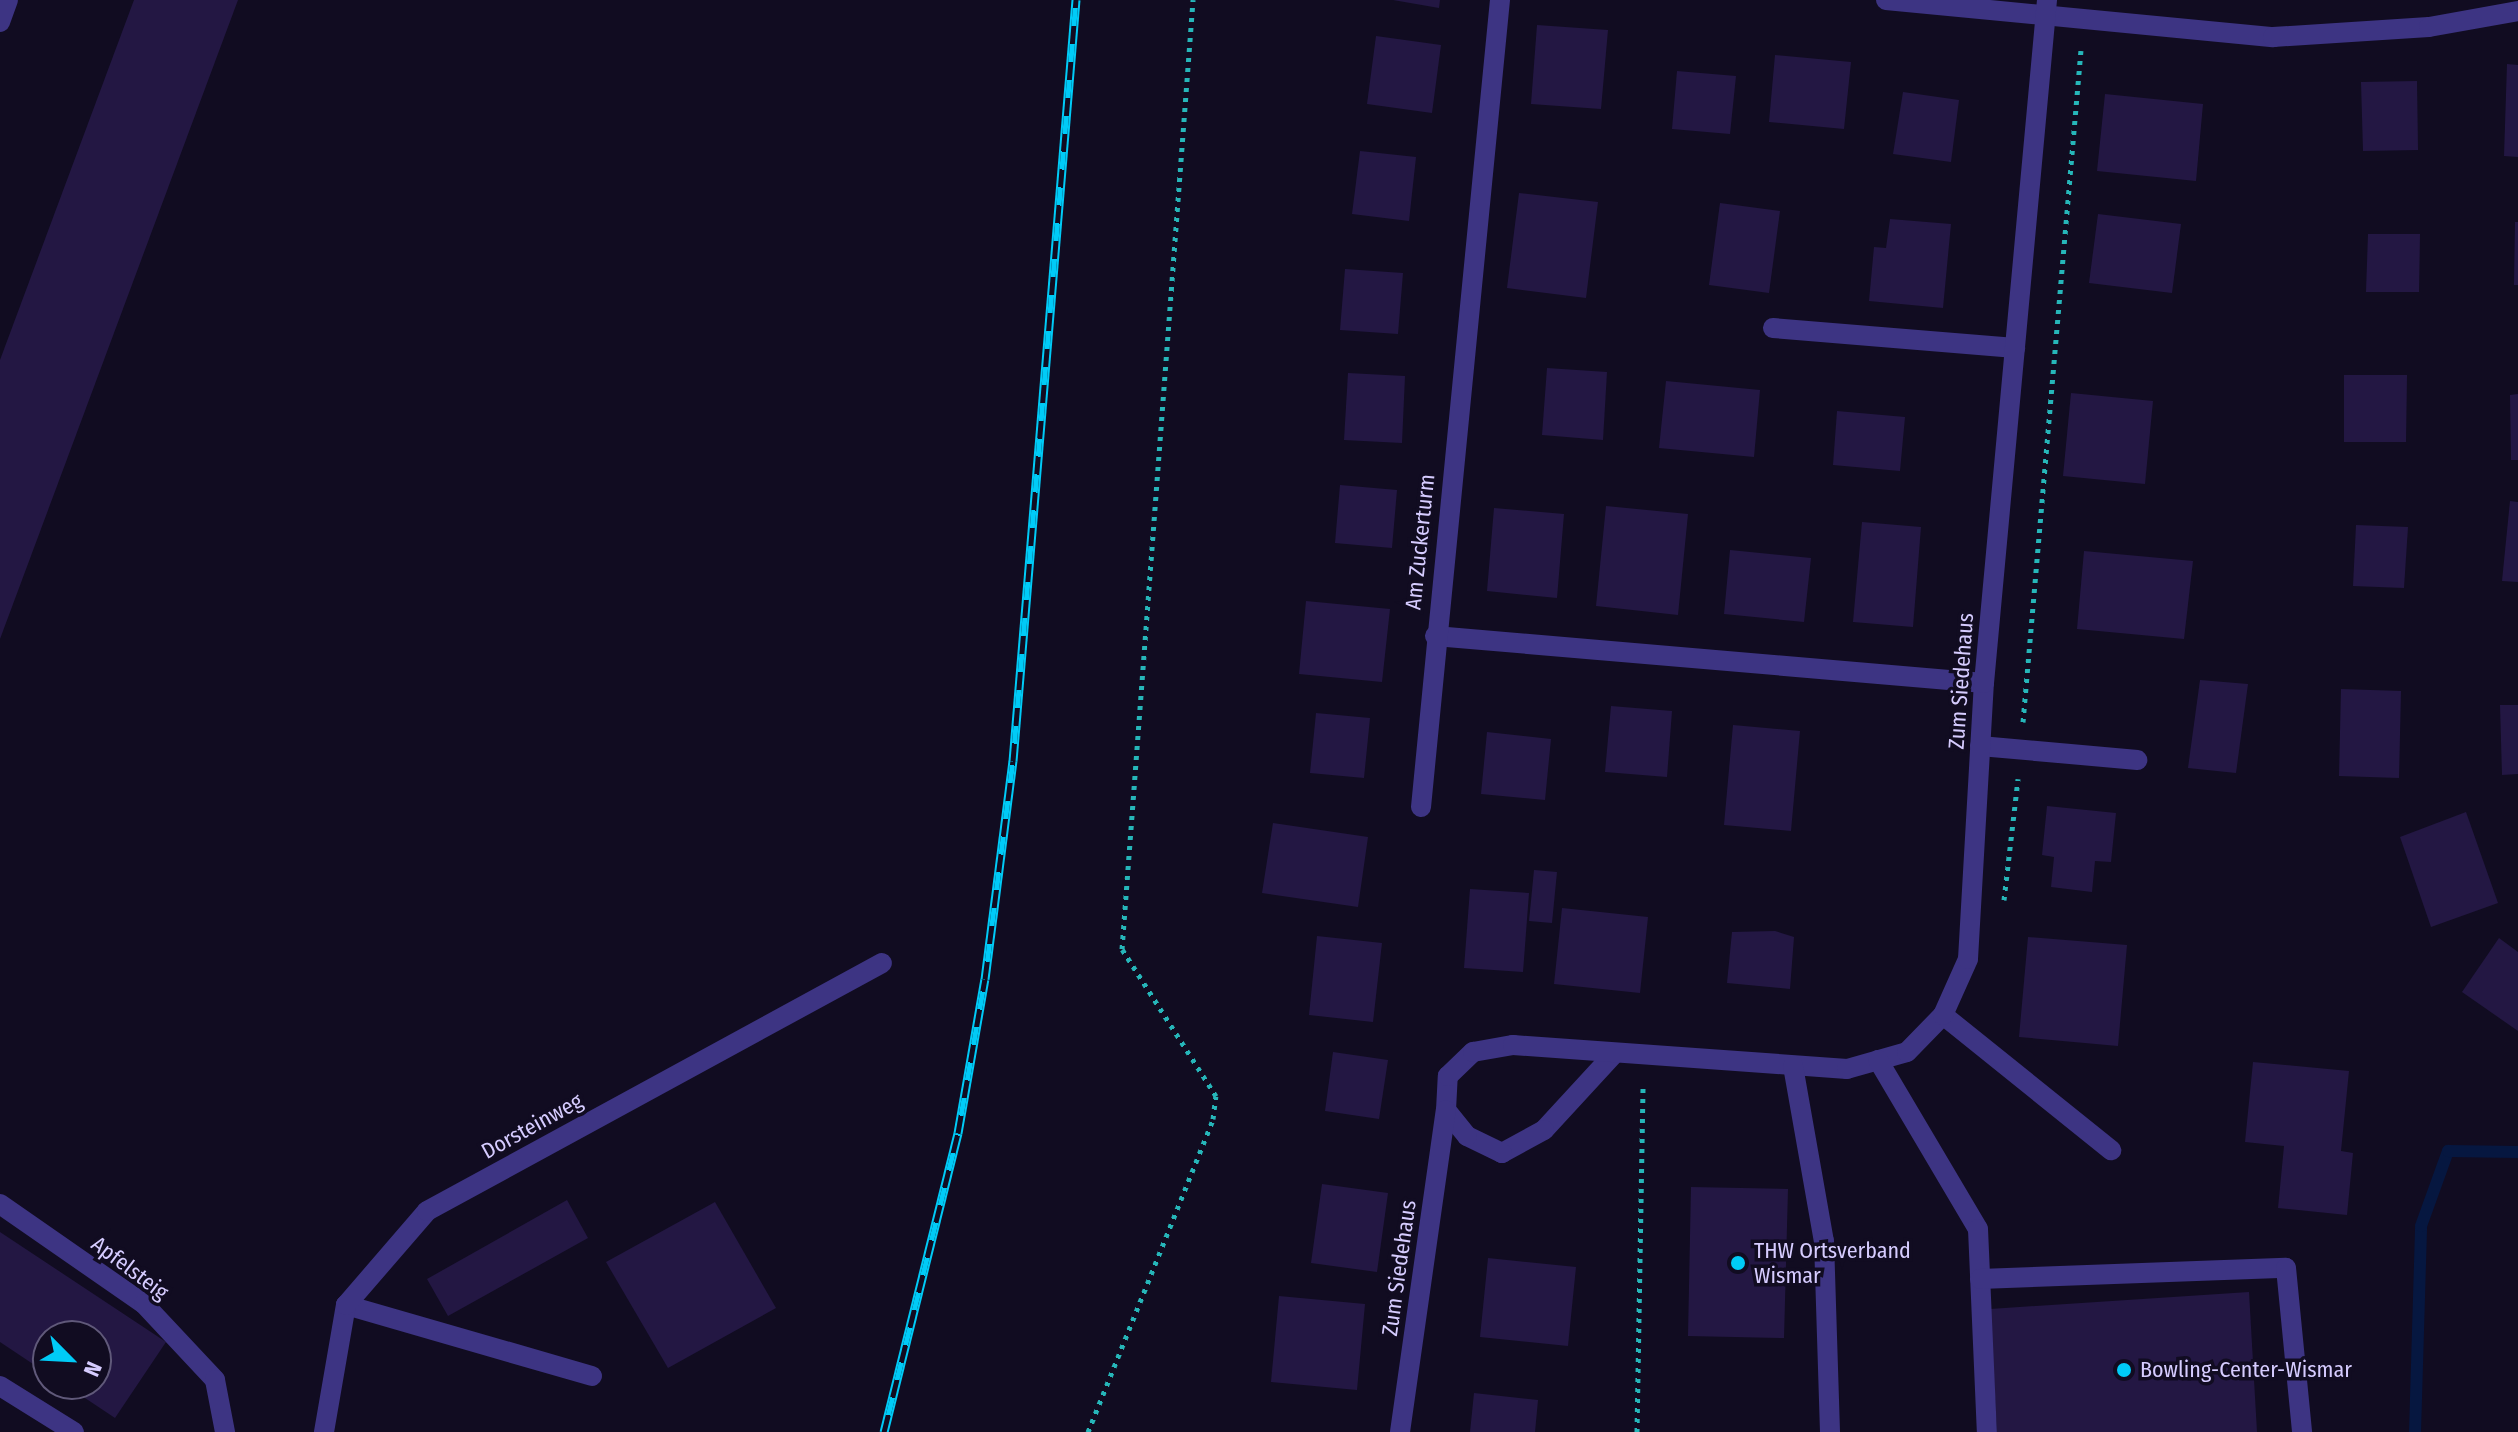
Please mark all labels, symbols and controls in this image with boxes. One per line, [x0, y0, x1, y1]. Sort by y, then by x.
street label: Am Zuckerturm [1400, 473, 1440, 611]
street label: Zum Siedehaus [1943, 612, 1979, 750]
street label: Dorsteinweg [477, 1087, 587, 1165]
street label: Zum Siedehaus [1376, 1198, 1422, 1338]
street label: Apfelsteig [86, 1231, 174, 1305]
place label: THW Ortsverband Wismar [1754, 1237, 1911, 1288]
marker: THW Ortsverband Wismar [1729, 1254, 1747, 1272]
north arrow [32, 1320, 112, 1400]
place label: Bowling-Center-Wismar [2140, 1357, 2352, 1383]
text: N [78, 1358, 108, 1381]
marker: Bowling-Center-Wismar [2115, 1361, 2133, 1379]

